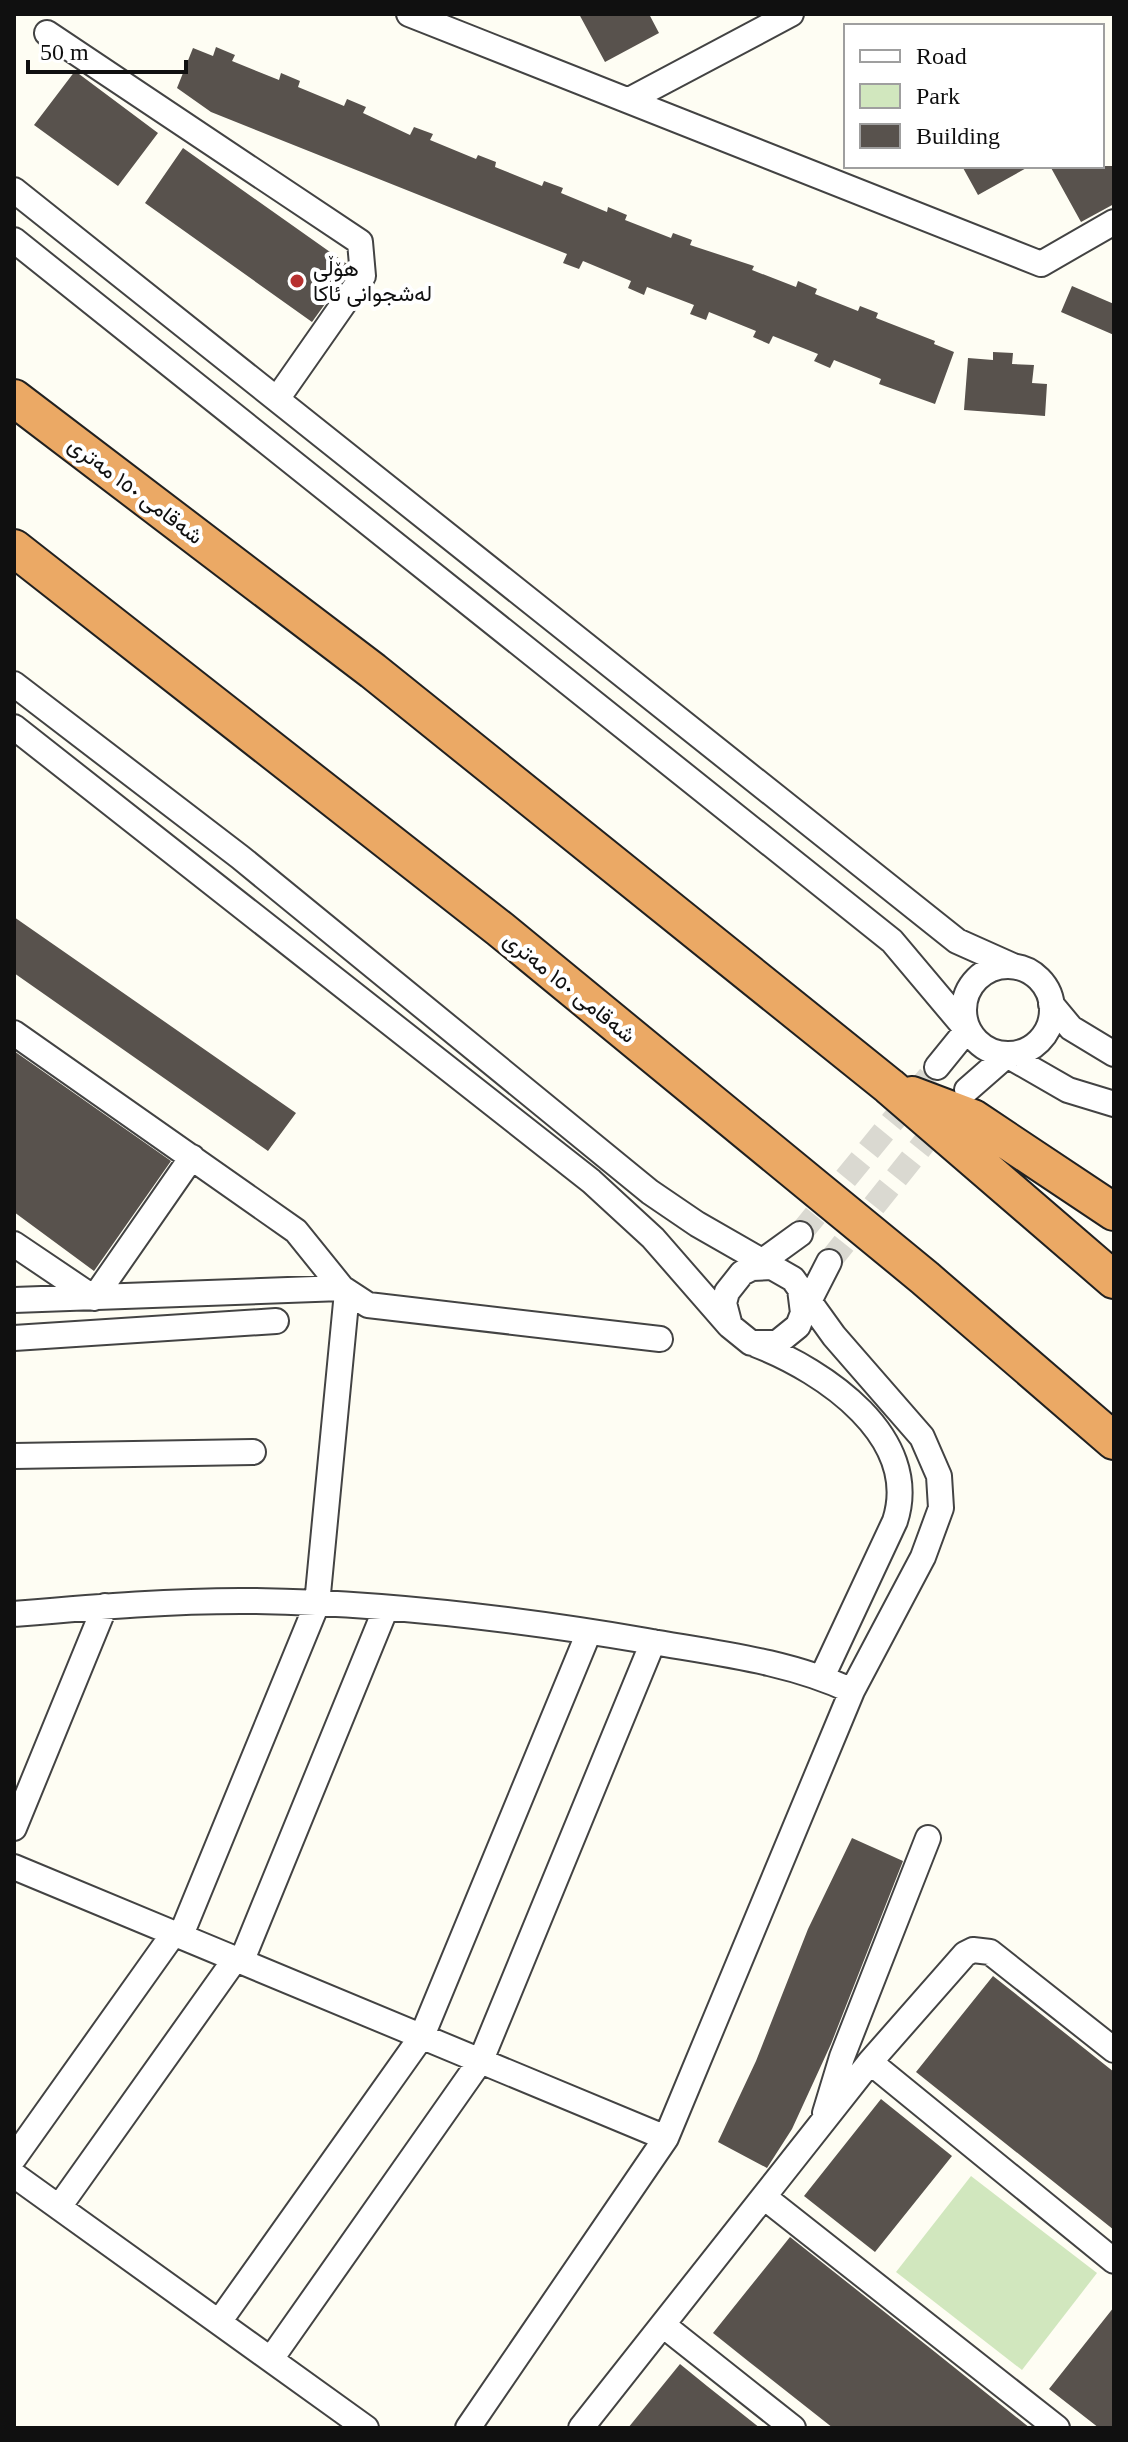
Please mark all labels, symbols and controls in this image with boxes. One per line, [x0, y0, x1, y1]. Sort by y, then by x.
scale bar [28, 24, 186, 74]
legend [844, 24, 1104, 168]
text: 50 m [40, 39, 89, 65]
text: Road [916, 43, 967, 69]
text: Park [916, 83, 960, 109]
text: Building [916, 123, 1000, 149]
place label: هۆڵی لەشجوانی ئاکا [313, 255, 432, 307]
marker: هۆڵی لەشجوانی ئاکا [288, 272, 306, 290]
street label: شەقامی ١٥٠ مەتری [63, 432, 208, 550]
street label: شەقامی ١٥٠ مەتری [498, 927, 641, 1049]

